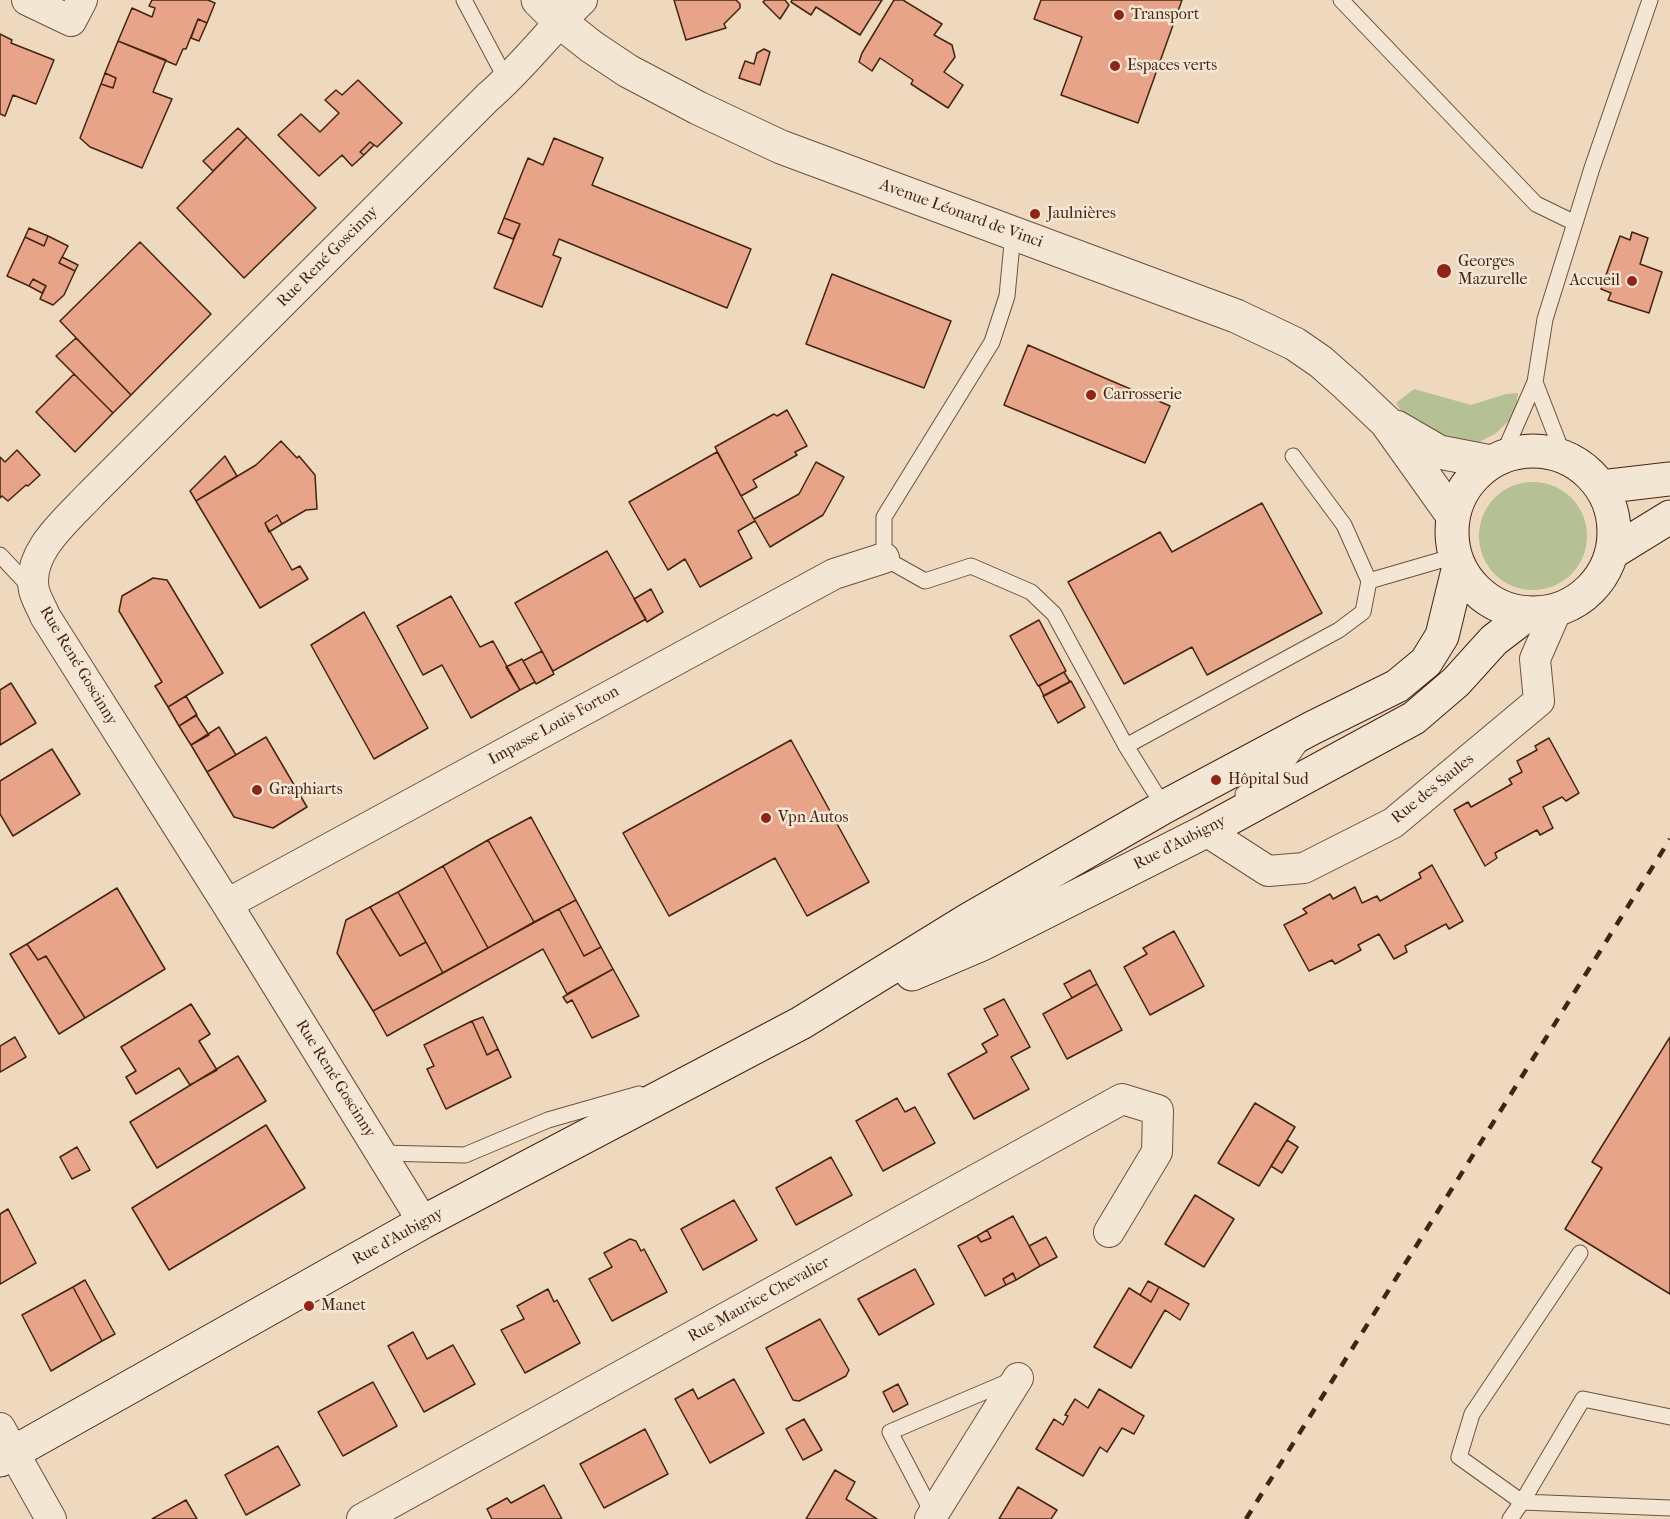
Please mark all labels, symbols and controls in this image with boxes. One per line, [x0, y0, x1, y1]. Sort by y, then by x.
place label: Transport [1131, 5, 1199, 25]
marker: Transport [1112, 8, 1126, 22]
place label: Espaces verts [1127, 56, 1217, 76]
marker: Espaces verts [1108, 59, 1122, 73]
street label: Avenue Léonard de Vinci [877, 176, 1045, 252]
street label: Rue René Goscinny [273, 202, 383, 312]
place label: Jaulnières [1047, 204, 1116, 224]
marker: Jaulnières [1028, 207, 1042, 221]
place label: Georges Mazurelle [1458, 252, 1527, 290]
marker: Georges Mazurelle [1435, 262, 1453, 280]
place label: Accueil [1569, 271, 1620, 291]
marker: Accueil [1625, 274, 1639, 288]
place label: Carrosserie [1103, 385, 1182, 405]
marker: Carrosserie [1084, 388, 1098, 402]
street label: Rue René Goscinny [35, 603, 121, 729]
street label: Impasse Louis Forton [485, 682, 623, 770]
street label: Rue des Saules [1388, 750, 1478, 828]
place label: Hôpital Sud [1228, 770, 1309, 790]
marker: Hôpital Sud [1209, 773, 1223, 787]
place label: Graphiarts [269, 780, 343, 800]
marker: Graphiarts [250, 783, 264, 797]
place label: Vpn Autos [778, 808, 848, 828]
marker: Vpn Autos [759, 811, 773, 825]
street label: Rue d'Aubigny [1131, 811, 1229, 875]
street label: Rue René Goscinny [291, 1017, 379, 1141]
street label: Rue d'Aubigny [349, 1204, 447, 1270]
street label: Rue Maurice Chevalier [685, 1253, 833, 1347]
place label: Manet [321, 1296, 366, 1316]
marker: Manet [302, 1299, 316, 1313]

